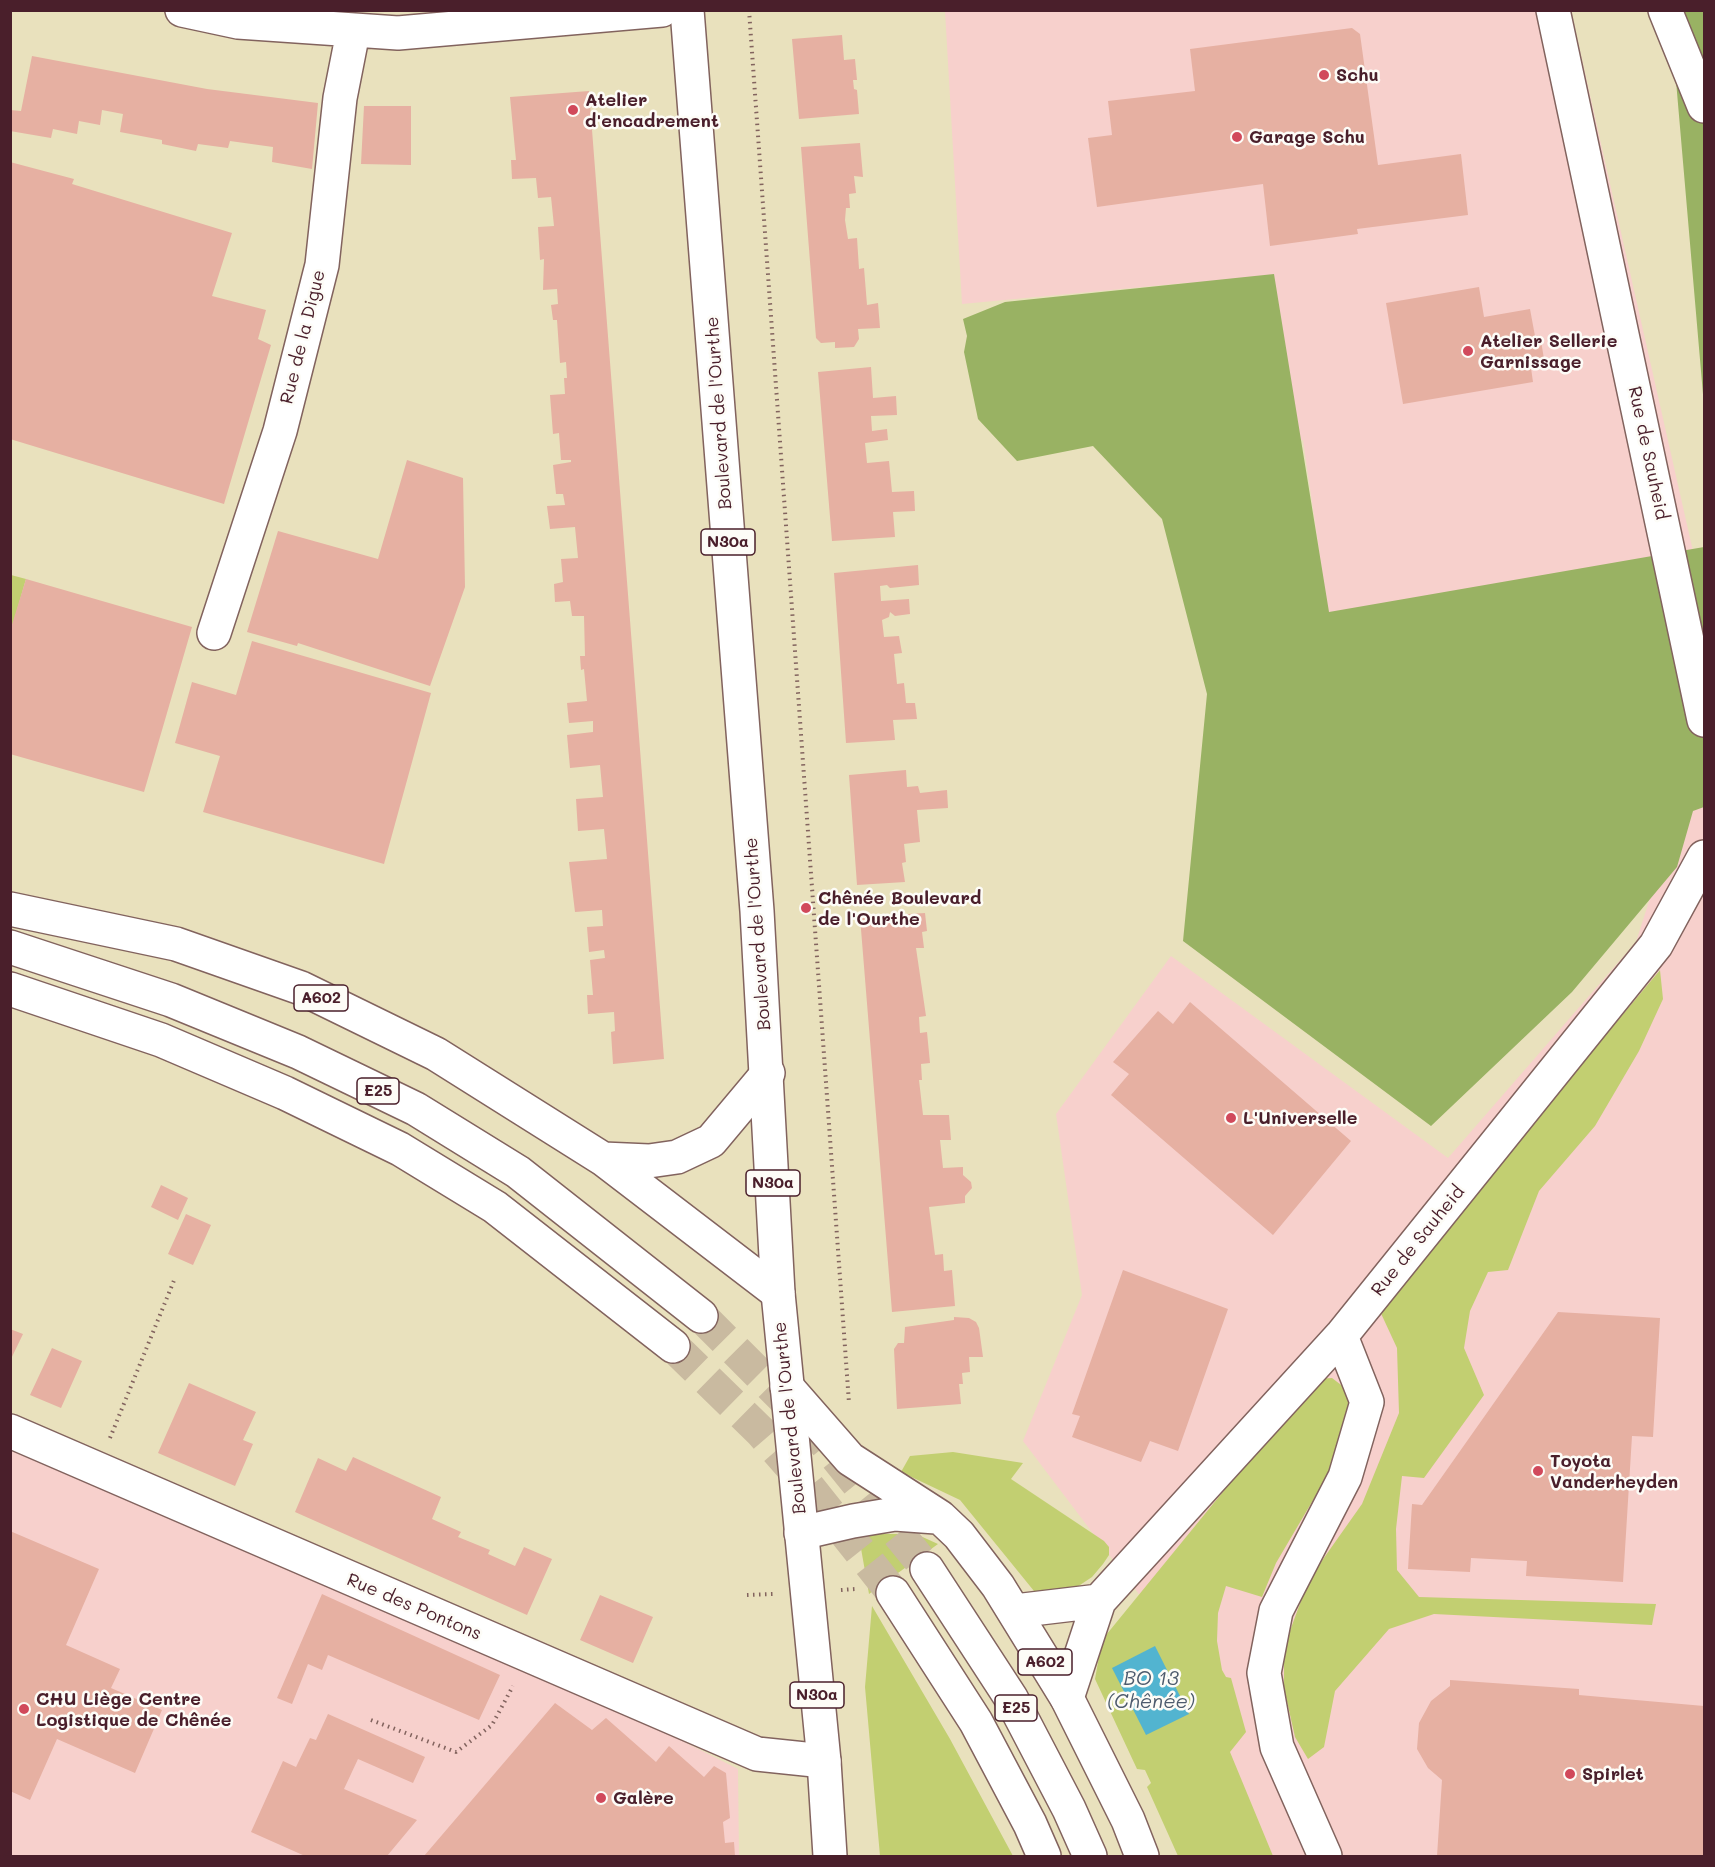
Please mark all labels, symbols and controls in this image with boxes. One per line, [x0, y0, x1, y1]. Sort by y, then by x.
place label: Schu [1336, 64, 1379, 86]
marker: Schu [1317, 68, 1331, 82]
place label: Atelier d'encadrement [585, 89, 719, 132]
marker: Atelier d'encadrement [566, 103, 580, 117]
place label: Garage Schu [1249, 126, 1365, 148]
marker: Garage Schu [1230, 130, 1244, 144]
street label: Rue de la Digue [276, 268, 330, 406]
street label: Boulevard de l'Ourthe [701, 316, 737, 510]
place label: Atelier Sellerie Garnissage [1480, 330, 1617, 372]
marker: Atelier Sellerie Garnissage [1461, 344, 1475, 358]
street label: Rue de Sauheid [1623, 384, 1673, 522]
road number: N30a [701, 529, 755, 555]
street label: Boulevard de l'Ourthe [740, 837, 776, 1031]
place label: Chênée Boulevard de l'Ourthe [818, 887, 981, 930]
marker: Chênée Boulevard de l'Ourthe [799, 901, 813, 915]
road number: A602 [294, 985, 348, 1011]
road number: E25 [357, 1078, 399, 1104]
place label: L'Universelle [1243, 1107, 1357, 1129]
marker: L'Universelle [1224, 1111, 1238, 1125]
road number: N30a [746, 1170, 800, 1196]
street label: Rue de Sauheid [1367, 1181, 1469, 1301]
street label: Boulevard de l'Ourthe [769, 1321, 811, 1515]
place label: Toyota Vanderheyden [1550, 1450, 1678, 1492]
marker: Toyota Vanderheyden [1531, 1464, 1545, 1478]
street label: Rue des Pontons [343, 1569, 485, 1645]
road number: A602 [1018, 1649, 1072, 1675]
water label: BO 13 (Chênée) [1107, 1667, 1195, 1714]
road number: N30a [790, 1682, 844, 1708]
place label: CHU Liège Centre Logistique de Chênée [36, 1688, 231, 1730]
road number: E25 [995, 1695, 1037, 1721]
marker: CHU Liège Centre Logistique de Chênée [17, 1702, 31, 1716]
place label: Spirlet [1582, 1763, 1644, 1785]
marker: Spirlet [1563, 1767, 1577, 1781]
place label: Galère [613, 1787, 674, 1809]
marker: Galère [594, 1791, 608, 1805]

